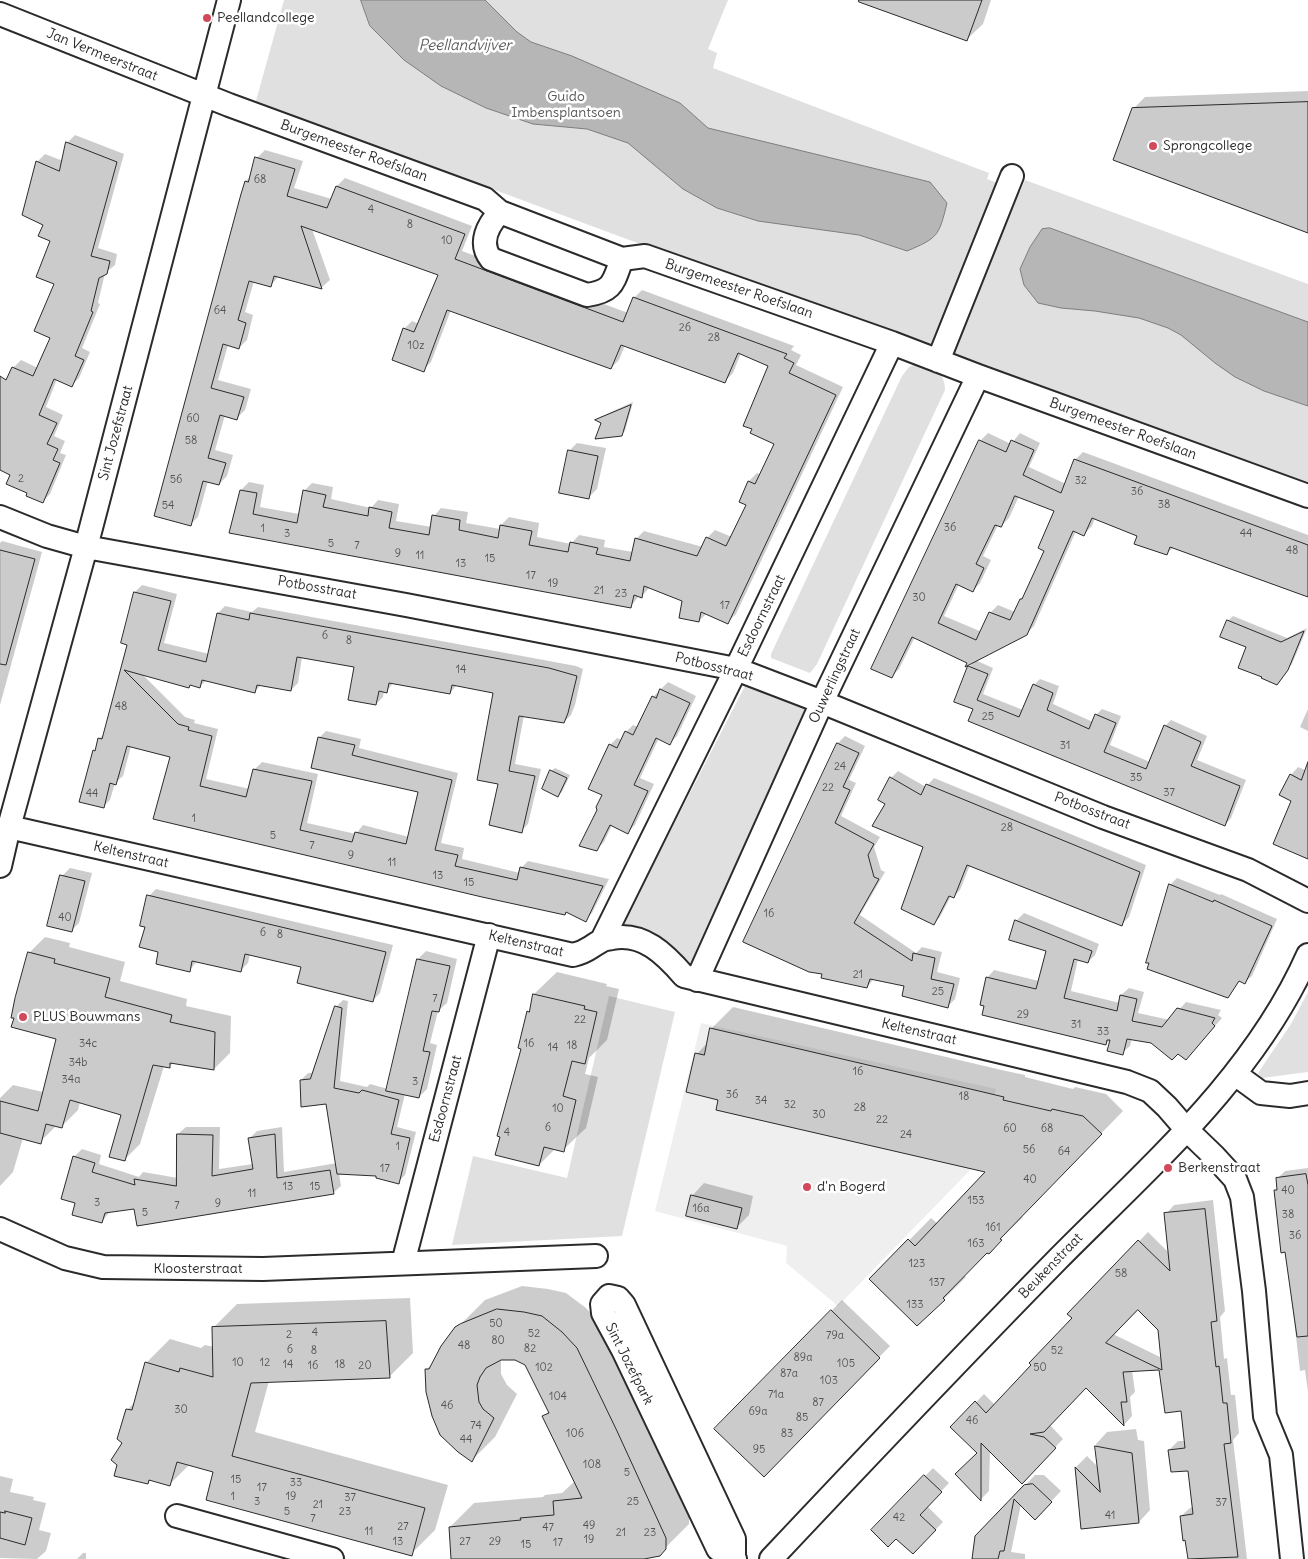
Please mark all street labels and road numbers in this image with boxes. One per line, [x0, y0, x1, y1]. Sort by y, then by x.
street label: Jan Vermeerstraat [44, 25, 160, 85]
street label: Burgemeester Roefslaan [278, 117, 430, 185]
street label: Burgemeester Roefslaan [663, 256, 815, 322]
street label: Sint Jozefstraat [95, 384, 137, 482]
street label: Burgemeester Roefslaan [1047, 395, 1199, 463]
street label: Esdoornstraat [735, 572, 789, 660]
street label: Potbosstraat [276, 573, 358, 603]
street label: Ouwerlingstraat [806, 626, 864, 726]
street label: Potbosstraat [673, 649, 755, 685]
street label: Potbosstraat [1052, 789, 1132, 833]
street label: Keltenstraat [92, 838, 170, 872]
street label: Keltenstraat [487, 927, 565, 961]
street label: Keltenstraat [880, 1015, 958, 1049]
street label: Esdoornstraat [426, 1054, 466, 1144]
street label: Beukenstraat [1015, 1230, 1087, 1302]
street label: Kloosterstraat [153, 1261, 243, 1277]
street label: Sint Jozefpark [601, 1320, 657, 1408]

